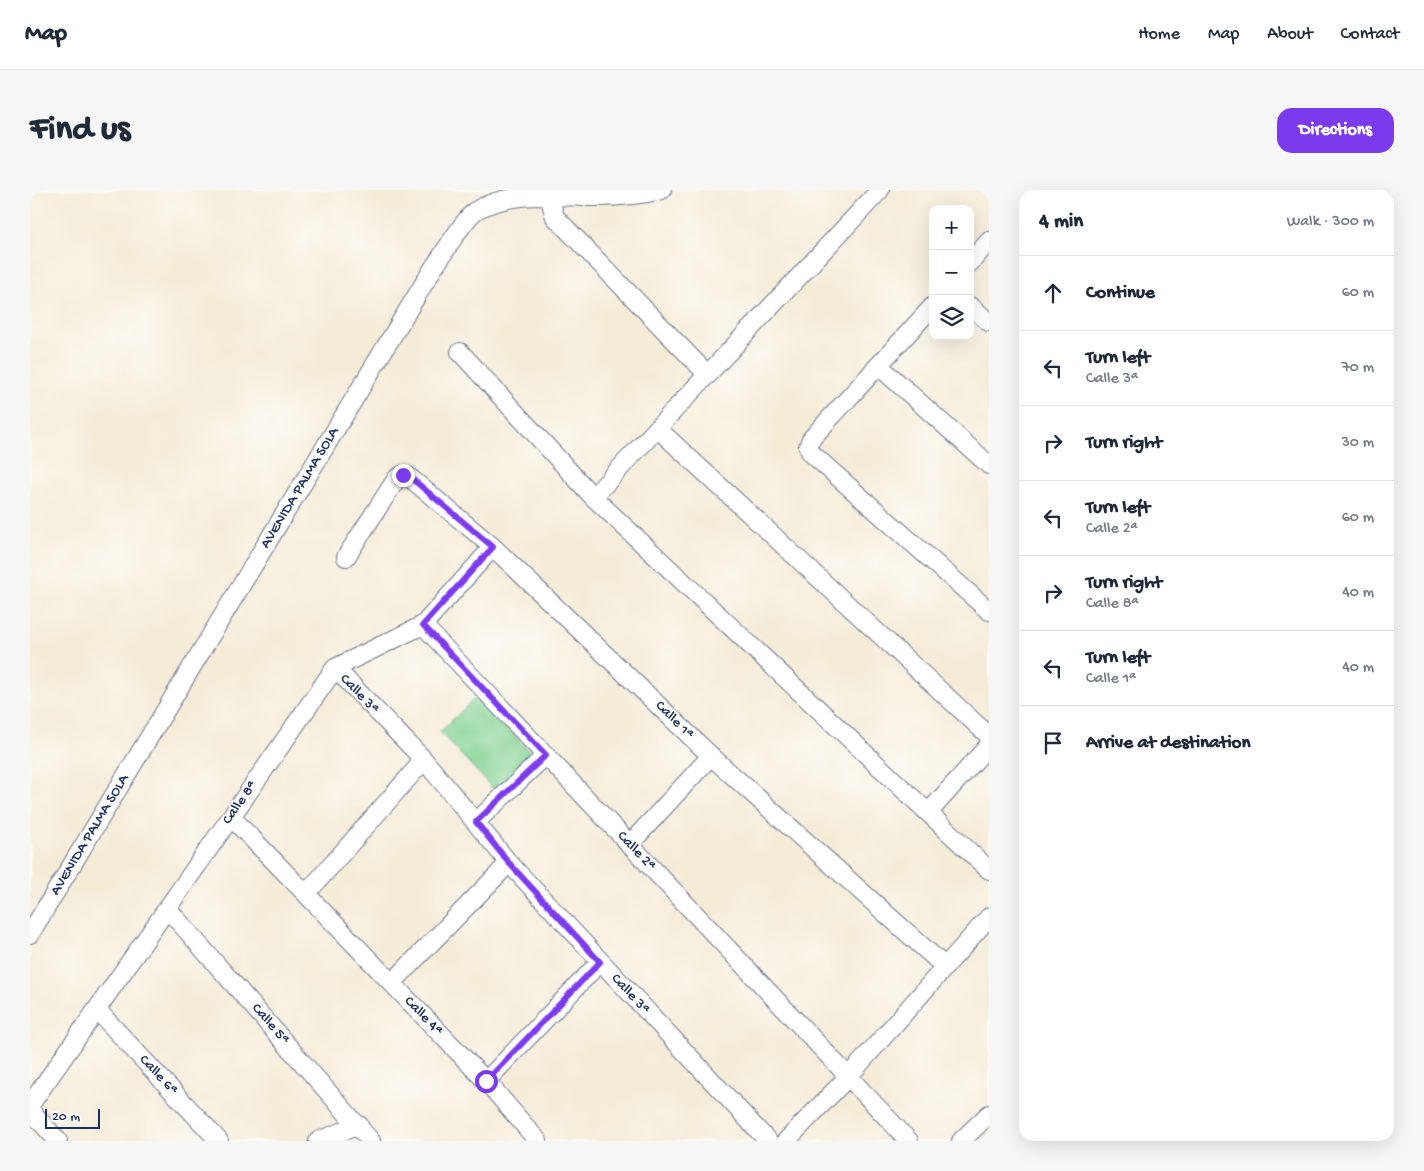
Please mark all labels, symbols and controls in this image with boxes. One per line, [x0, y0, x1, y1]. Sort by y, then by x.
text: Map [25, 20, 67, 49]
text: Home [1138, 24, 1180, 45]
text: Map [1208, 24, 1239, 45]
text: About [1267, 24, 1313, 45]
text: Contact [1341, 24, 1399, 45]
button: Directions [1277, 108, 1394, 153]
text: Find us [30, 110, 130, 151]
map controls [929, 205, 974, 340]
button: + [929, 205, 974, 250]
text: 4 min [1039, 210, 1083, 235]
text: Walk · 300 m [1287, 213, 1374, 232]
button: − [929, 250, 974, 295]
icon: ahead [1039, 279, 1067, 307]
text: Continue [1086, 282, 1155, 305]
text: 60 m [1342, 284, 1374, 303]
button: layers [929, 295, 974, 340]
text: Turn left [1086, 347, 1150, 370]
icon: left [1039, 354, 1067, 382]
text: 70 m [1341, 359, 1374, 378]
text: Calle 3ª [1086, 370, 1138, 389]
street label: AVENIDA PALMA SOLA [257, 423, 344, 552]
icon: right [1039, 429, 1067, 457]
text: Turn right [1086, 432, 1162, 455]
text: 30 m [1341, 434, 1374, 453]
route end [392, 464, 415, 487]
text: Turn left [1086, 497, 1150, 520]
icon: left [1039, 504, 1067, 532]
text: 60 m [1342, 509, 1374, 528]
text: Calle 2ª [1086, 520, 1137, 539]
text: Turn right [1086, 572, 1162, 595]
icon: right [1039, 579, 1067, 607]
text: 40 m [1342, 584, 1374, 603]
text: Calle 8ª [1086, 595, 1138, 614]
text: Turn left [1086, 647, 1150, 670]
icon: left [1039, 654, 1067, 682]
text: 40 m [1342, 659, 1374, 678]
street label: Calle 3ª [336, 670, 383, 718]
text: Calle 1ª [1086, 670, 1136, 689]
street label: Calle 1ª [651, 697, 697, 743]
icon: arrive [1039, 729, 1067, 757]
text: Arrive at destination [1086, 732, 1250, 755]
street label: AVENIDA PALMA SOLA [47, 770, 134, 899]
street label: Calle 8ª [219, 777, 262, 828]
street label: Calle 2ª [613, 827, 660, 875]
street label: Calle 3ª [607, 970, 654, 1018]
street label: Calle 4ª [400, 993, 447, 1040]
street label: Calle 5ª [247, 1000, 293, 1049]
street label: Calle 6ª [135, 1051, 181, 1099]
route start [475, 1070, 498, 1093]
scale bar [45, 1106, 100, 1129]
text: 20 m [52, 1109, 80, 1126]

